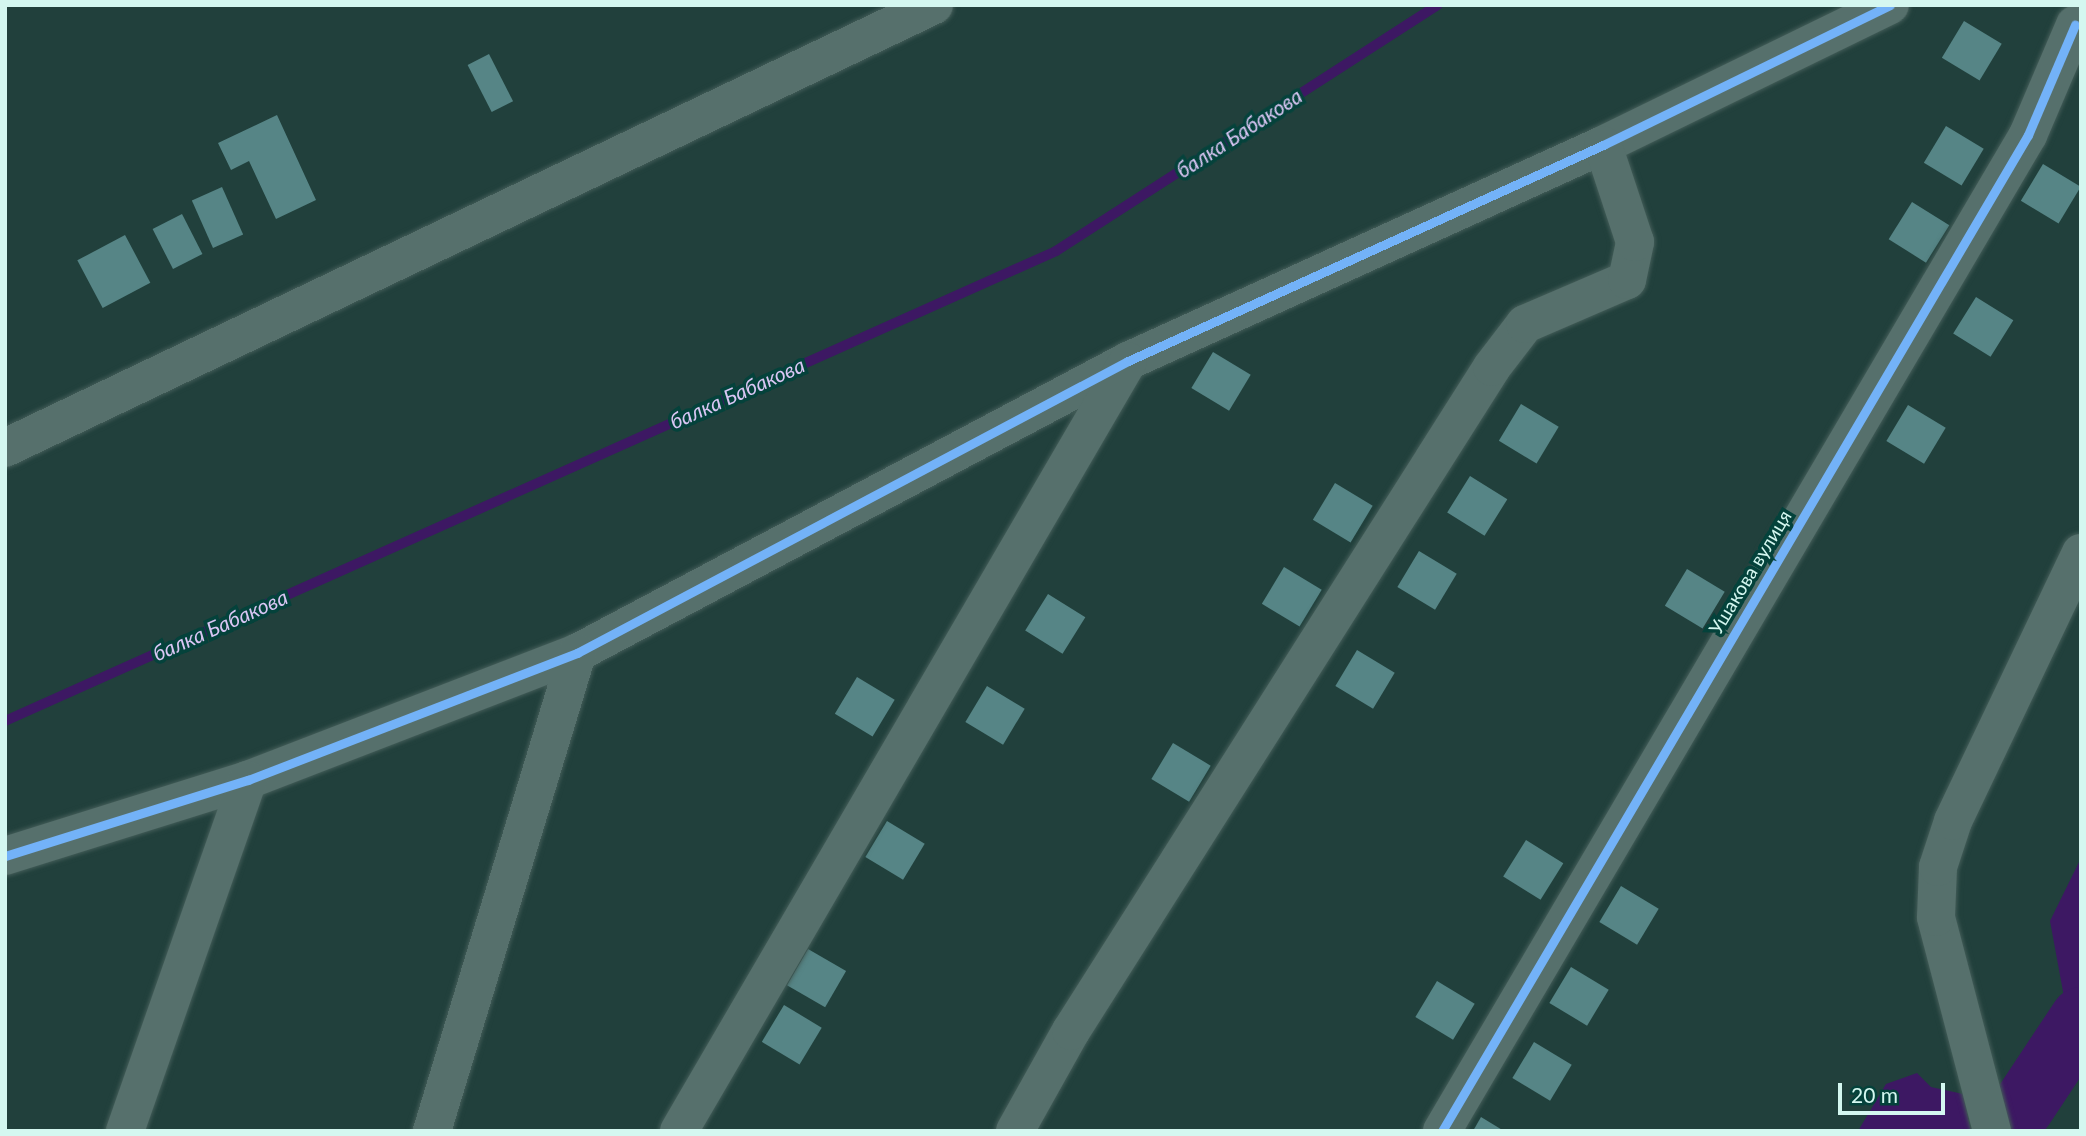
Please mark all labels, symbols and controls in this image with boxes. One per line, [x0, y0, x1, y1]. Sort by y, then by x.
water label: балка Бабакова [1171, 83, 1307, 183]
water label: балка Бабакова [666, 352, 808, 434]
street label: Ушакова вулиця [1704, 506, 1796, 638]
water label: балка Бабакова [149, 584, 291, 666]
scale bar [1841, 1070, 1948, 1114]
text: 20 m [1851, 1082, 1898, 1107]

